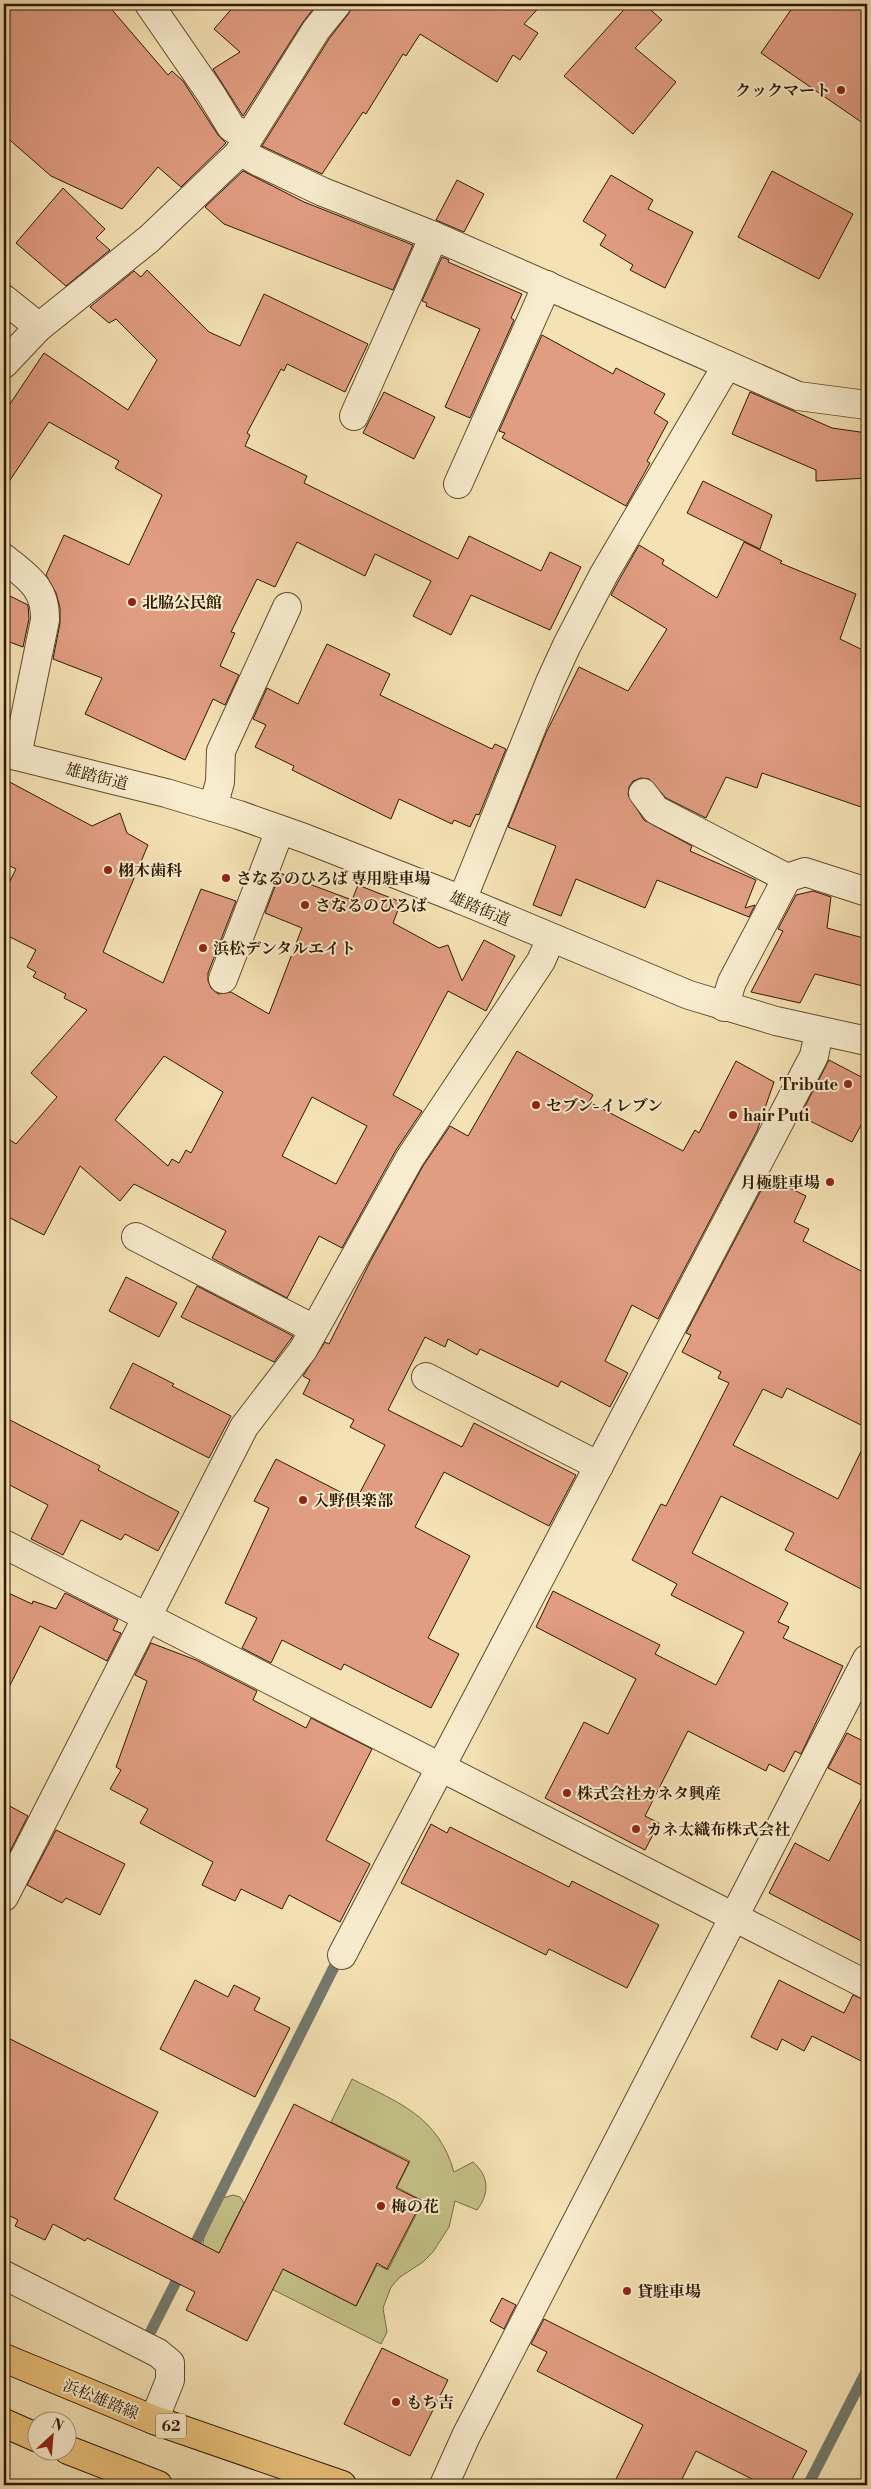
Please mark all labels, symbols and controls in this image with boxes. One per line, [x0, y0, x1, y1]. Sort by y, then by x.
place label: クックマート [735, 81, 831, 101]
marker: クックマート [835, 84, 847, 96]
place label: 北脇公民館 [142, 593, 222, 613]
marker: 北脇公民館 [126, 596, 138, 608]
street label: 雄踏街道 [63, 760, 130, 794]
place label: 栩木歯科 [118, 861, 183, 881]
marker: 栩木歯科 [102, 864, 114, 876]
place label: さなるのひろば 専用駐車場 [236, 869, 431, 889]
marker: さなるのひろば 専用駐車場 [220, 872, 232, 884]
street label: 雄踏街道 [446, 887, 513, 931]
place label: さなるのひろば [315, 896, 427, 916]
marker: さなるのひろば [299, 899, 311, 911]
place label: 浜松デンタルエイト [213, 939, 356, 959]
marker: 浜松デンタルエイト [197, 942, 209, 954]
place label: Tribute [780, 1075, 838, 1095]
marker: Tribute [842, 1078, 854, 1090]
place label: セブン-イレブン [546, 1096, 663, 1116]
marker: セブン-イレブン [530, 1099, 542, 1111]
place label: hair Puti [743, 1106, 809, 1126]
marker: hair Puti [727, 1109, 739, 1121]
place label: 月極駐車場 [740, 1173, 820, 1193]
marker: 月極駐車場 [824, 1176, 836, 1188]
place label: 入野倶楽部 [313, 1491, 394, 1511]
marker: 入野倶楽部 [297, 1494, 309, 1506]
place label: 株式会社カネタ興産 [577, 1784, 721, 1804]
marker: 株式会社カネタ興産 [561, 1787, 573, 1799]
place label: カネ太織布株式会社 [646, 1820, 790, 1840]
marker: カネ太織布株式会社 [630, 1823, 642, 1835]
place label: 梅の花 [391, 2197, 439, 2217]
marker: 梅の花 [375, 2200, 387, 2212]
place label: 貸駐車場 [637, 2282, 701, 2302]
marker: 貸駐車場 [621, 2285, 633, 2297]
street label: 浜松雄踏線 [60, 2376, 141, 2424]
place label: もち吉 [406, 2393, 454, 2413]
marker: もち吉 [390, 2396, 402, 2408]
north arrow [28, 2412, 78, 2462]
road number: 62 [156, 2414, 186, 2438]
text: N [48, 2415, 66, 2436]

